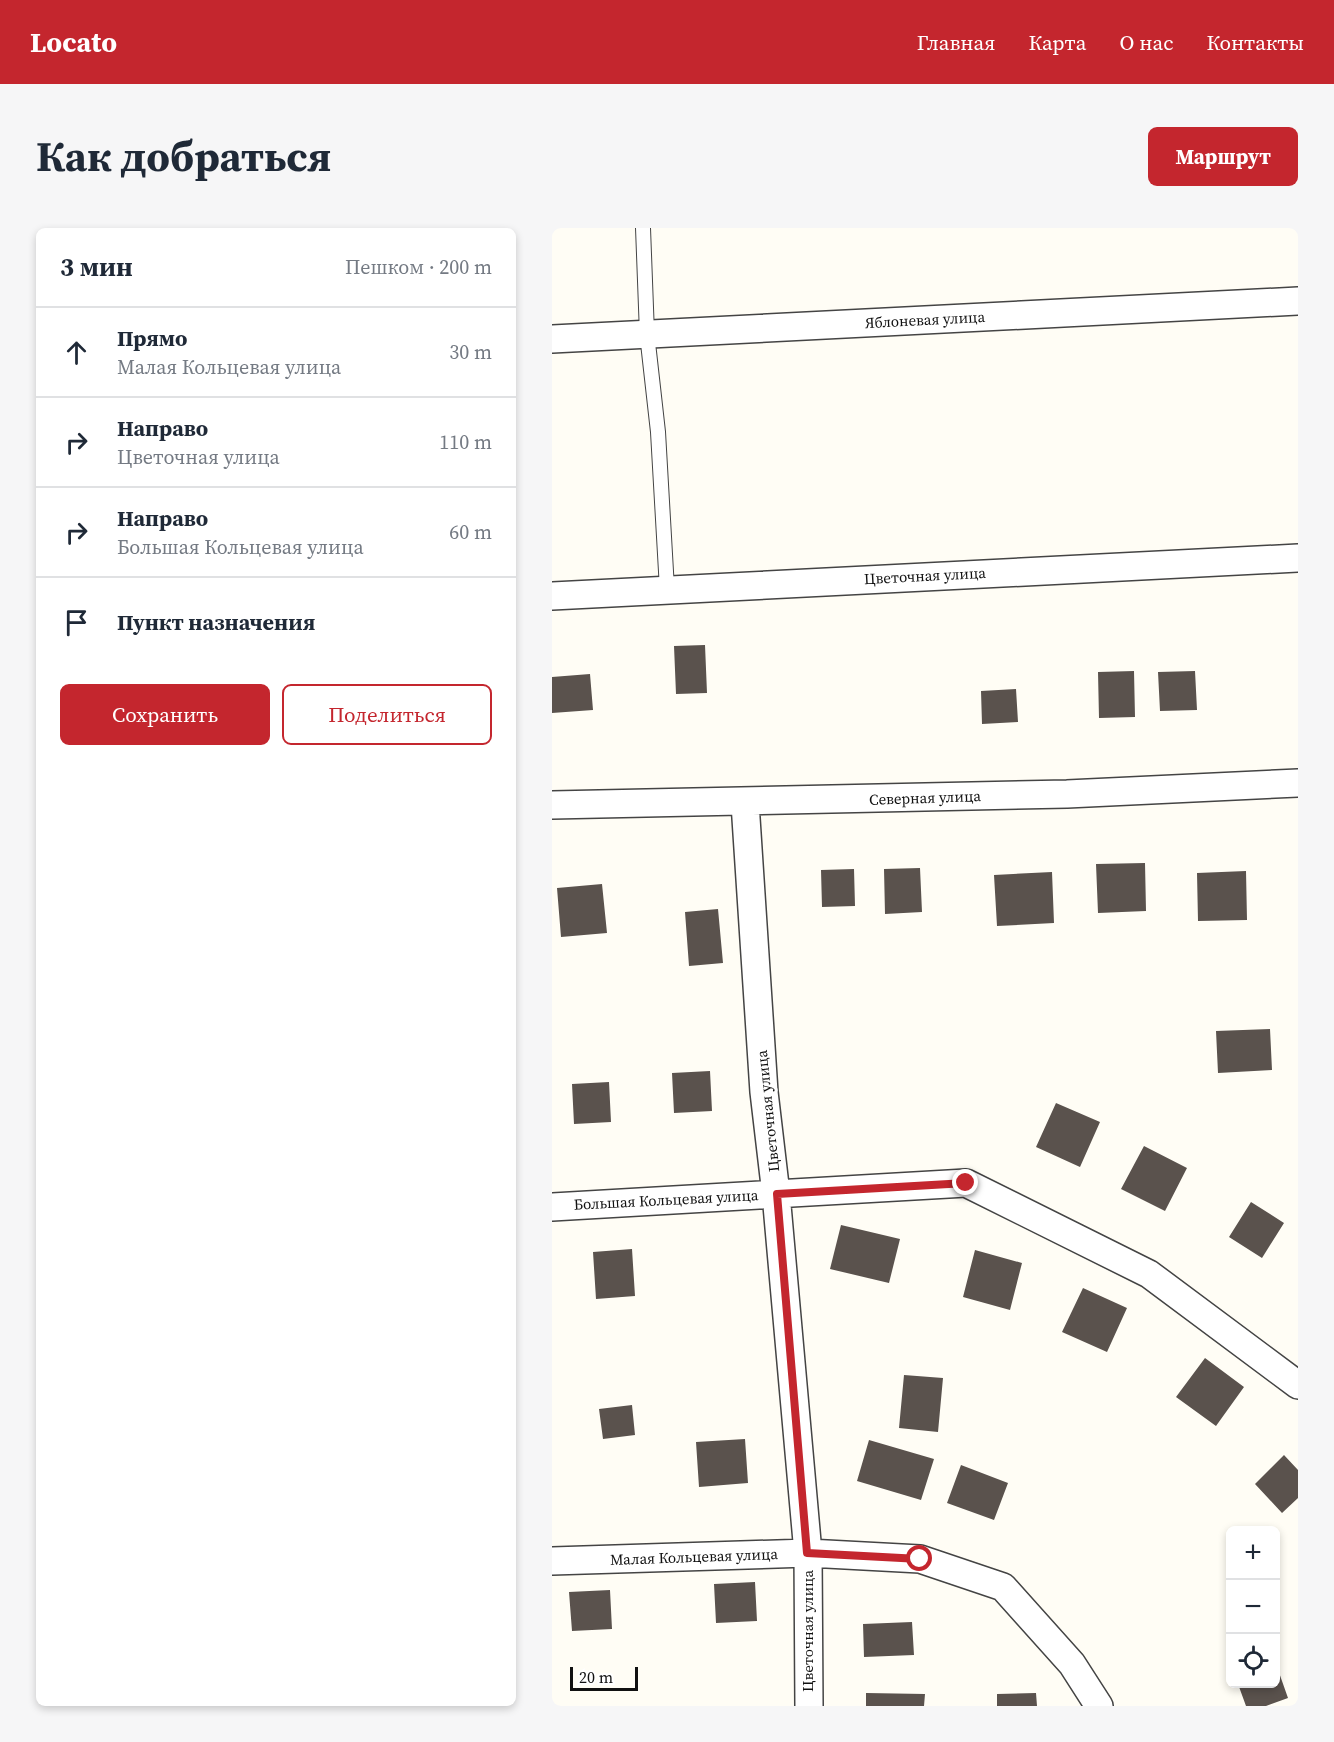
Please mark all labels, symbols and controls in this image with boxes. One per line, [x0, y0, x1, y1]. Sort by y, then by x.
text: Locato [30, 23, 117, 61]
text: Главная [917, 28, 995, 57]
text: Карта [1028, 28, 1086, 57]
text: О нас [1119, 28, 1173, 57]
text: Контакты [1206, 28, 1304, 57]
text: Как добраться [36, 127, 331, 185]
button: Маршрут [1148, 127, 1298, 186]
text: 3 мин [60, 249, 133, 285]
text: Пешком · 200 m [345, 253, 492, 281]
street label: Яблоневая улица [864, 306, 986, 333]
text: Прямо [117, 323, 187, 353]
icon: ahead [60, 336, 93, 369]
text: 30 m [449, 338, 492, 366]
text: Малая Кольцевая улица [117, 353, 341, 381]
text: Направо [117, 413, 208, 443]
icon: right [60, 426, 93, 459]
text: 110 m [439, 428, 492, 456]
text: Цветочная улица [117, 443, 280, 471]
text: Направо [117, 503, 208, 533]
icon: right [60, 516, 93, 549]
text: 60 m [449, 518, 492, 546]
text: Большая Кольцевая улица [117, 533, 364, 561]
street label: Цветочная улица [863, 562, 987, 589]
icon: arrive [60, 606, 93, 639]
text: Пункт назначения [117, 607, 315, 637]
button: Сохранить [60, 684, 270, 745]
button: Поделиться [282, 684, 492, 745]
street label: Северная улица [869, 785, 982, 810]
street label: Цветочная улица [751, 1049, 784, 1173]
route end [952, 1169, 978, 1195]
street label: Большая Кольцевая улица [573, 1184, 759, 1215]
map controls [1226, 1526, 1280, 1688]
button: + [1226, 1526, 1280, 1580]
street label: Малая Кольцевая улица [610, 1543, 779, 1570]
route start [906, 1545, 932, 1571]
street label: Цветочная улица [797, 1570, 818, 1692]
button: − [1226, 1580, 1280, 1634]
button: locate [1226, 1634, 1280, 1688]
scale bar [570, 1664, 638, 1692]
text: 20 m [579, 1666, 613, 1688]

